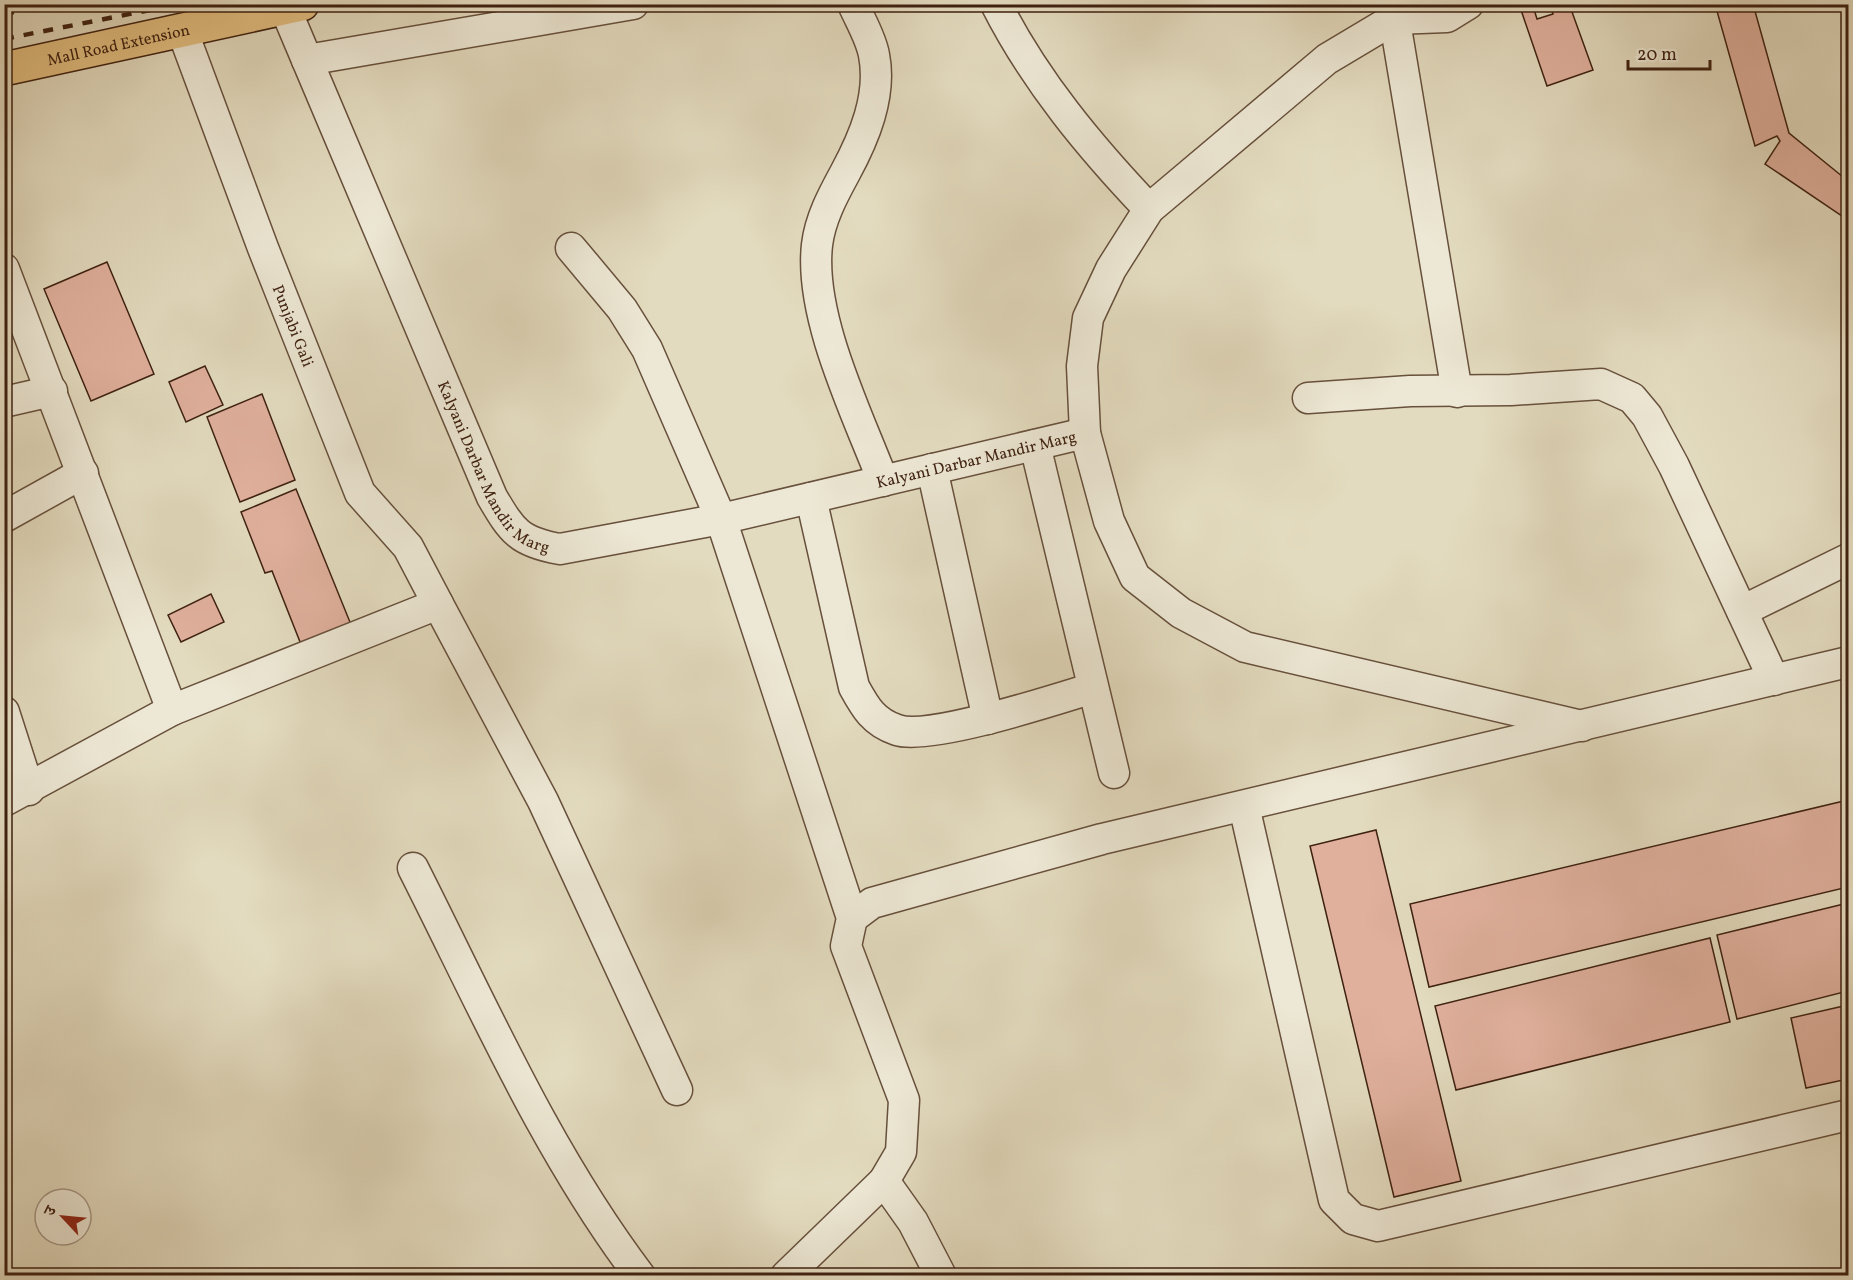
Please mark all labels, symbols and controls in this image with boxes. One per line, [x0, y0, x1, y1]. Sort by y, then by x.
street label: Mall Road Extension [45, 20, 192, 72]
scale bar [1628, 33, 1710, 71]
text: 20 m [1637, 43, 1677, 68]
street label: Punjabi Gali [266, 282, 318, 371]
street label: Kalyani Darbar Mandir Marg [431, 378, 552, 560]
street label: Kalyani Darbar Mandir Marg [874, 426, 1079, 495]
north arrow [33, 1187, 93, 1247]
text: उ [39, 1201, 64, 1221]

